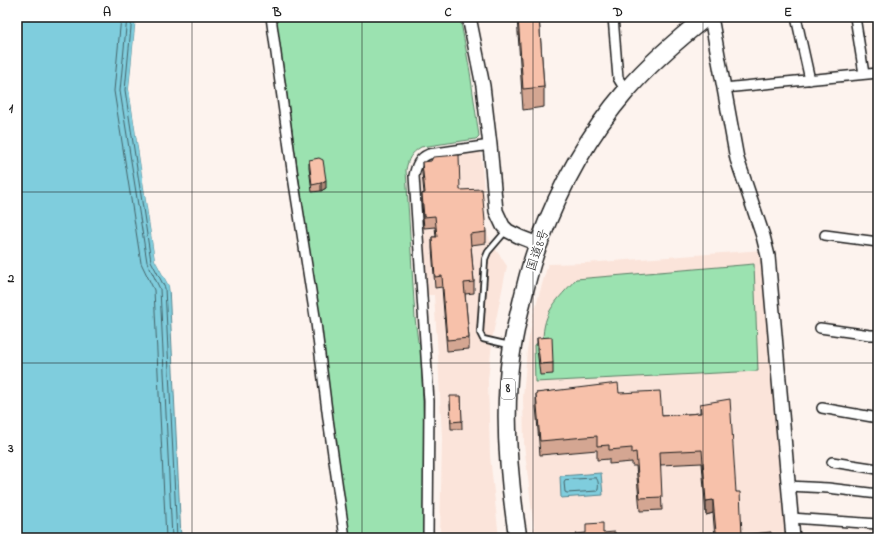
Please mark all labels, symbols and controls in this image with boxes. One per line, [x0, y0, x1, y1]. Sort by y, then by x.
text: A [103, 3, 111, 22]
text: B [272, 3, 282, 22]
text: C [444, 3, 452, 22]
text: D [612, 3, 623, 22]
text: E [784, 3, 792, 22]
text: 1 [9, 99, 14, 118]
street label: 国道8号 [522, 226, 554, 274]
text: 2 [7, 269, 15, 288]
road number: 8 [501, 379, 515, 399]
text: 3 [7, 439, 14, 458]

